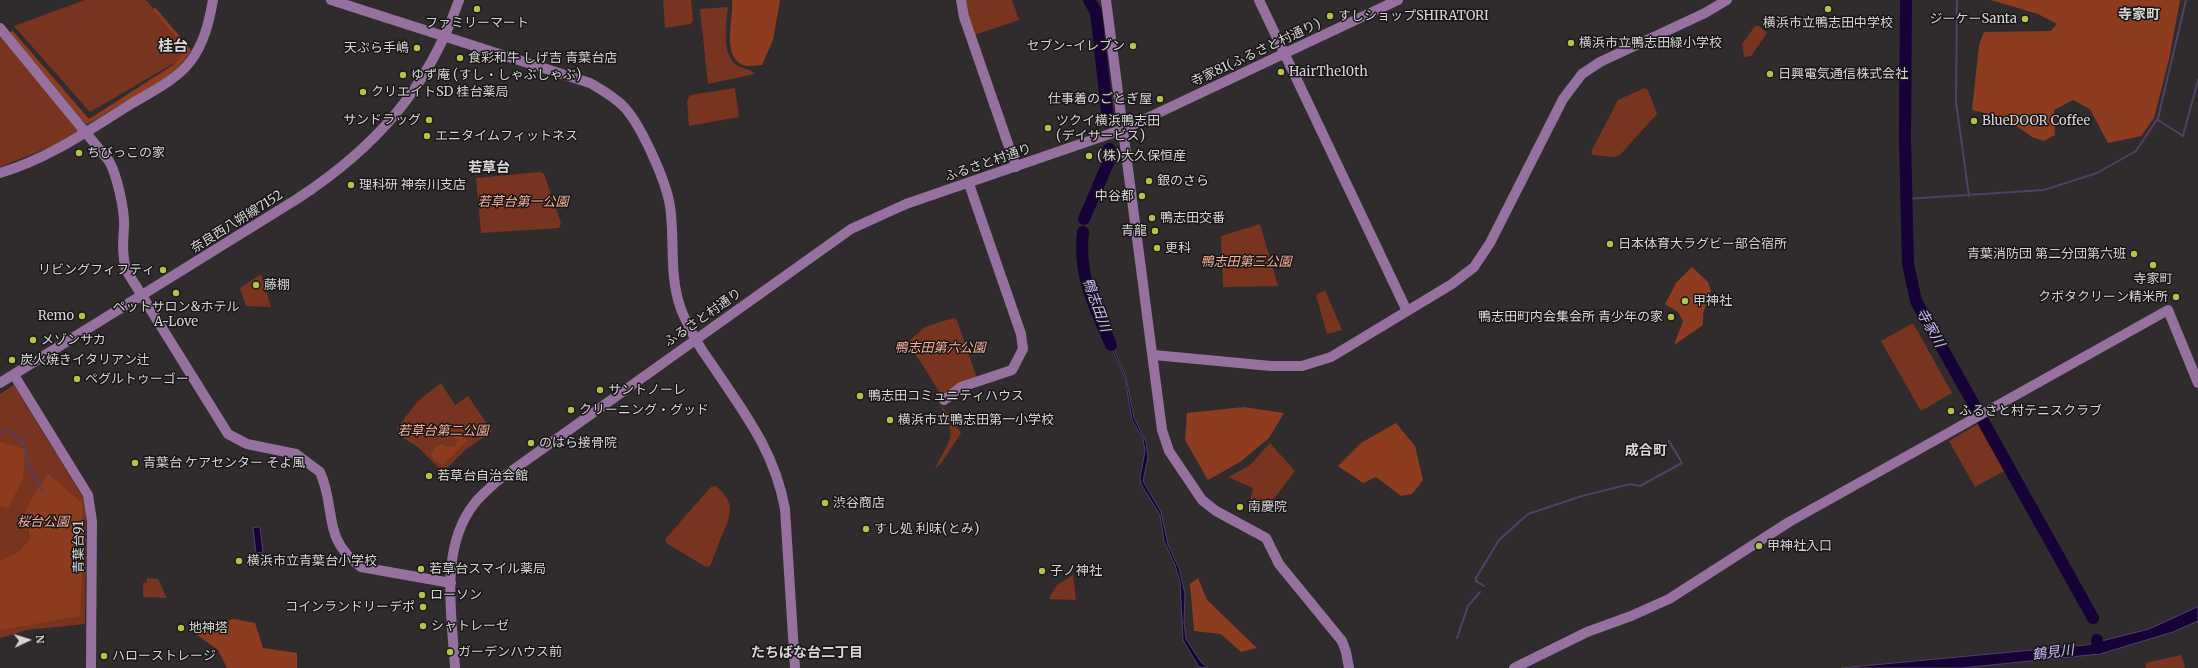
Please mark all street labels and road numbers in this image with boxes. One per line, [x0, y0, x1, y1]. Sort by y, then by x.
street label: 寺家81(ふるさと村通り) [1189, 16, 1323, 90]
street label: ふるさと村通り [942, 141, 1034, 185]
street label: 奈良西八朔線7152 [188, 187, 286, 257]
street label: ふるさと村通り [661, 286, 745, 350]
street label: 青葉台91 [71, 521, 87, 573]

